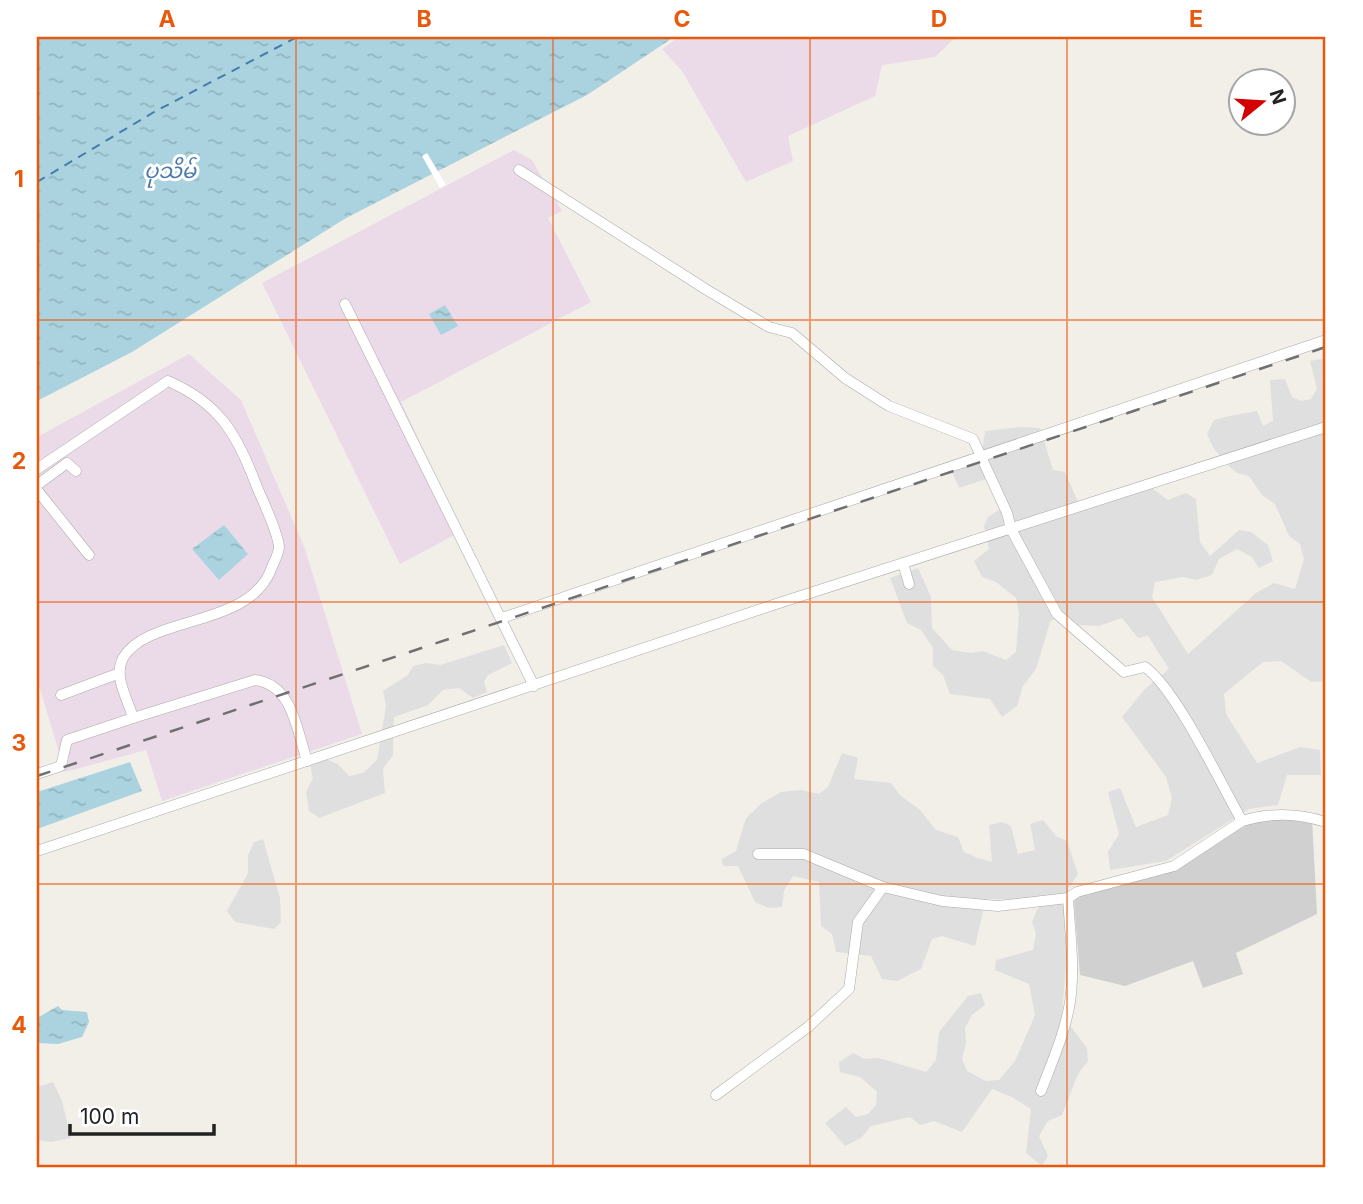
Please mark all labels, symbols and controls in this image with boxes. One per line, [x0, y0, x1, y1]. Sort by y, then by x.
text: A [158, 5, 176, 33]
text: B [416, 5, 432, 33]
text: C [673, 5, 691, 33]
text: D [931, 5, 947, 33]
text: E [1189, 5, 1203, 33]
north arrow [1226, 66, 1296, 136]
text: N [1265, 86, 1291, 107]
water label: ပုသိမ် [144, 156, 197, 188]
text: 1 [14, 165, 24, 193]
text: 2 [12, 447, 26, 475]
text: 3 [12, 729, 26, 757]
text: 4 [11, 1011, 27, 1039]
scale bar [70, 1092, 214, 1136]
text: 100 m [80, 1104, 139, 1129]

